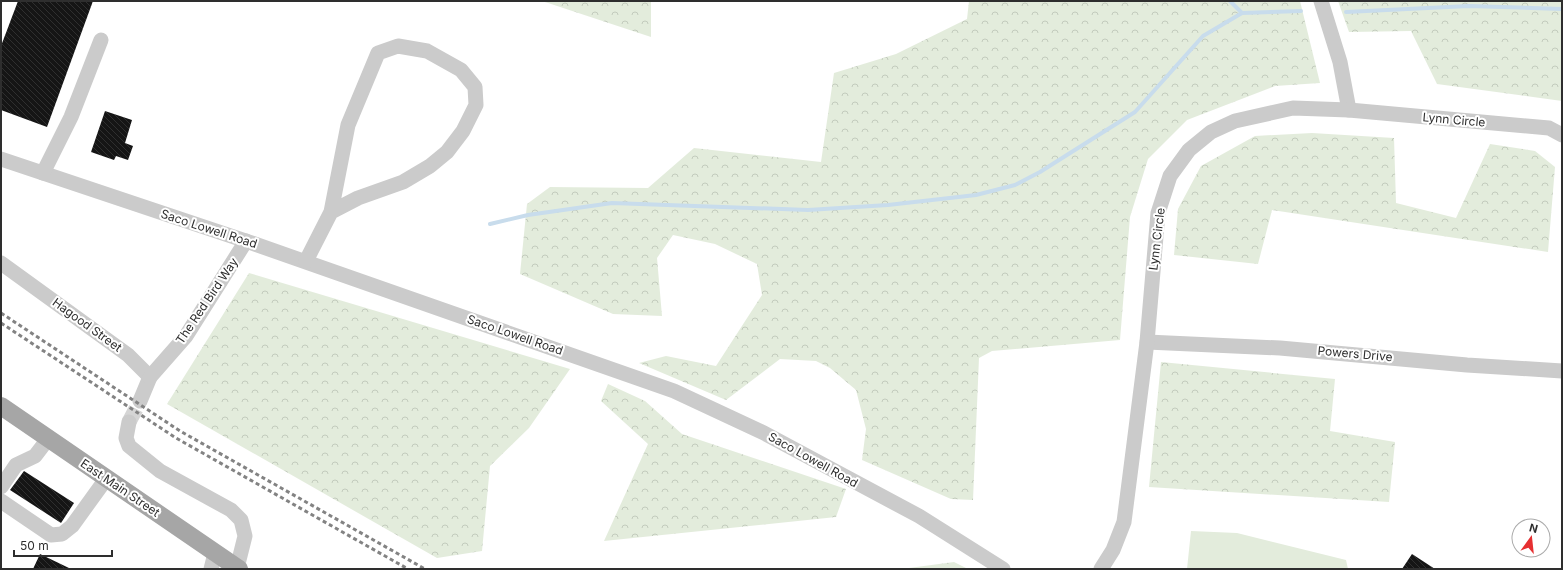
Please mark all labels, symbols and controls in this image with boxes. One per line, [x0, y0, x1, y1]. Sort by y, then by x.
street label: Lynn Circle [1422, 109, 1486, 130]
street label: Saco Lowell Road [159, 206, 259, 251]
street label: Lynn Circle [1145, 207, 1168, 271]
street label: The Red Bird Way [172, 255, 241, 347]
street label: Hagood Street [50, 294, 125, 355]
street label: Saco Lowell Road [465, 311, 565, 358]
street label: Powers Drive [1317, 343, 1393, 364]
street label: Saco Lowell Road [766, 429, 861, 490]
street label: East Main Street [78, 456, 163, 520]
north arrow [1511, 518, 1551, 558]
text: N [1528, 520, 1539, 536]
scale bar [14, 532, 112, 558]
text: 50 m [20, 538, 49, 553]

